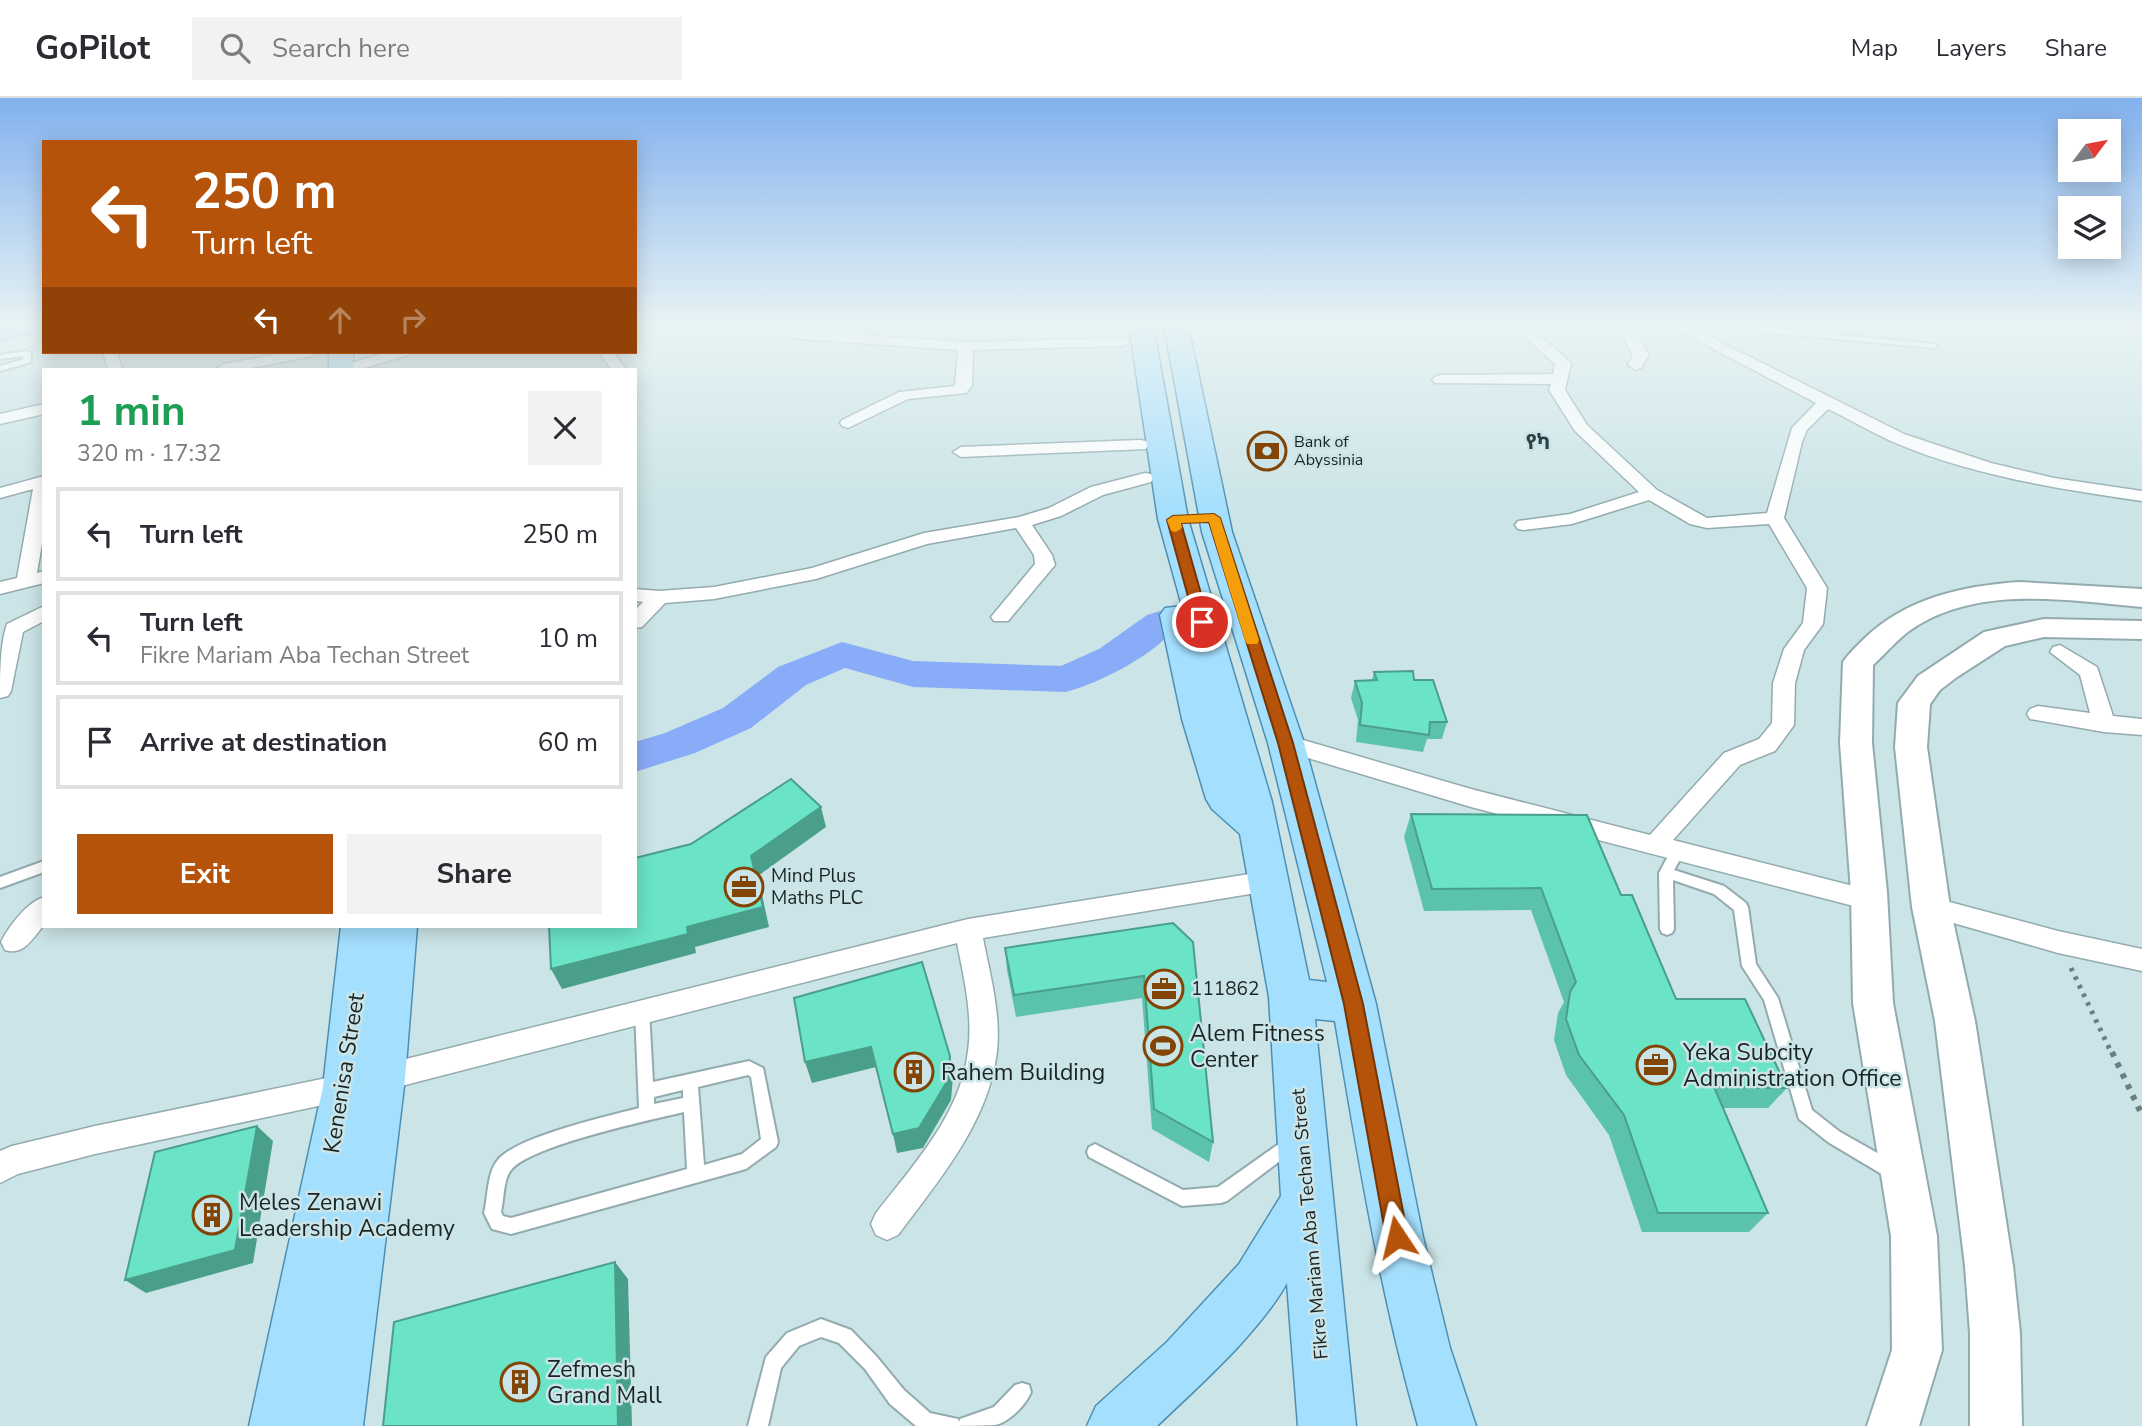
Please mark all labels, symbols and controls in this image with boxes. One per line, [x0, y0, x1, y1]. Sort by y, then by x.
search box [192, 17, 682, 80]
text: GoPilot [35, 26, 150, 71]
icon: search [216, 29, 254, 67]
text: Search here [272, 31, 410, 66]
text: Map [1851, 32, 1898, 64]
text: Layers [1936, 32, 2007, 64]
text: Share [2045, 32, 2107, 64]
north arrow [2058, 119, 2121, 182]
map controls [2058, 119, 2121, 259]
text: 250 m [192, 158, 336, 225]
icon: left [77, 168, 168, 259]
button: layers [2058, 196, 2121, 259]
text: Turn left [192, 222, 312, 265]
icon: left [248, 301, 286, 339]
icon: ahead [321, 301, 359, 339]
icon: right [394, 301, 432, 339]
text: 1 min [77, 383, 186, 440]
button: close [528, 391, 602, 465]
district label: የካ [1526, 428, 1550, 456]
bank icon: Bank of Abyssinia [1246, 430, 1288, 472]
place label: Bank of Abyssinia [1294, 431, 1363, 471]
text: 320 m · 17:32 [77, 438, 222, 469]
icon: left [81, 515, 119, 553]
text: Turn left [140, 517, 243, 552]
text: 250 m [522, 517, 598, 552]
pin [1172, 592, 1232, 652]
icon: arrive [1183, 603, 1221, 641]
text: Turn left [140, 605, 243, 640]
icon: left [81, 619, 119, 657]
text: 10 m [538, 621, 598, 656]
text: Fikre Mariam Aba Techan Street [140, 640, 469, 671]
icon: arrive [81, 723, 119, 761]
text: Arrive at destination [140, 725, 387, 760]
text: 60 m [538, 725, 598, 760]
button: Exit [77, 834, 333, 914]
button: Share [347, 834, 602, 914]
place label: Mind Plus Maths PLC [771, 863, 863, 911]
office icon: Mind Plus Maths PLC [723, 866, 765, 908]
office icon: 111862 [1143, 968, 1185, 1010]
place label: 111862 [1191, 976, 1259, 1002]
street label: Kenenisa Street [316, 990, 372, 1155]
place label: Alem Fitness Center [1190, 1018, 1325, 1075]
sports icon: Alem Fitness Center [1142, 1025, 1184, 1067]
place label: Yeka Subcity Administration Office [1682, 1037, 1901, 1094]
office icon: Yeka Subcity Administration Office [1635, 1044, 1677, 1086]
building icon: Rahem Building [893, 1051, 935, 1093]
place label: Rahem Building [941, 1057, 1105, 1088]
street label: Fikre Mariam Aba Techan Street [1285, 1087, 1335, 1361]
place label: Meles Zenawi Leadership Academy [239, 1187, 455, 1244]
building icon: Meles Zenawi Leadership Academy [191, 1194, 233, 1236]
position arrow [1360, 1200, 1434, 1274]
place label: Zefmesh Grand Mall [547, 1354, 662, 1411]
building icon: Zefmesh Grand Mall [499, 1361, 541, 1403]

